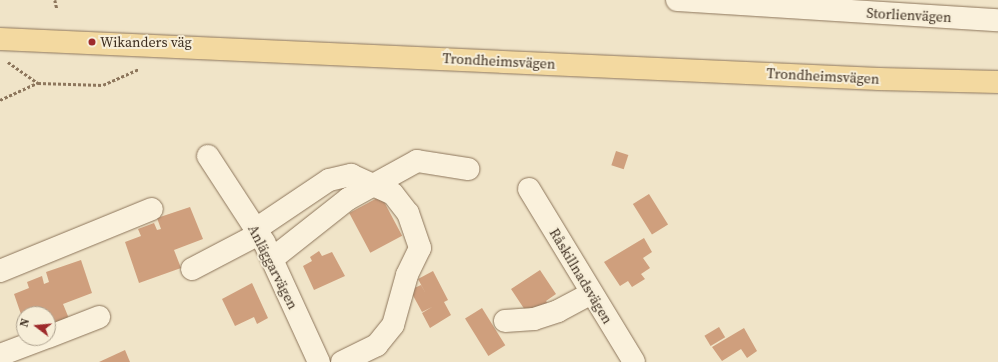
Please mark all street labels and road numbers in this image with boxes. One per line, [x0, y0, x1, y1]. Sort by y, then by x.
street label: Storlienvägen [866, 4, 952, 26]
street label: Trondheimsvägen [442, 50, 556, 72]
street label: Trondheimsvägen [766, 65, 880, 87]
street label: Anläggarvägen [245, 222, 301, 312]
street label: Råskillnadsvägen [546, 225, 616, 327]

